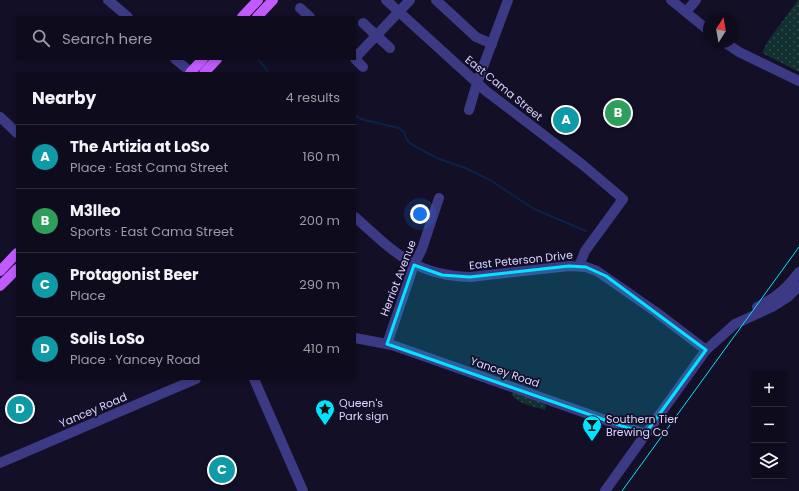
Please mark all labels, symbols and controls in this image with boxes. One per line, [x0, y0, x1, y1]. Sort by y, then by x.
north arrow [703, 12, 739, 48]
search box [16, 16, 356, 60]
icon: search [30, 27, 52, 49]
text: Search here [62, 28, 152, 49]
street label: East Cama Street [462, 52, 546, 124]
text: Nearby [32, 86, 96, 110]
text: 4 results [286, 88, 340, 107]
pin: B [605, 98, 631, 128]
pin: A [553, 105, 579, 135]
text: The Artizia at LoSo [70, 136, 210, 157]
text: A [40, 147, 50, 166]
text: 160 m [303, 147, 340, 166]
text: Place · East Cama Street [70, 158, 228, 177]
text: M3lleo [70, 200, 121, 221]
your location [410, 204, 430, 224]
text: B [41, 211, 49, 230]
text: 200 m [299, 211, 340, 230]
text: Sports · East Cama Street [70, 222, 234, 241]
street label: Herriot Avenue [376, 237, 420, 319]
street label: East Peterson Drive [468, 247, 574, 273]
text: Protagonist Beer [70, 264, 198, 285]
text: C [40, 275, 50, 294]
text: 290 m [299, 275, 340, 294]
text: Place [70, 286, 105, 305]
text: Solis LoSo [70, 328, 145, 349]
text: D [40, 339, 50, 358]
text: 410 m [303, 339, 340, 358]
text: Place · Yancey Road [70, 350, 200, 369]
street label: Yancey Road [468, 353, 542, 391]
map controls [751, 371, 787, 479]
button: + [751, 371, 787, 407]
street label: Yancey Road [57, 389, 129, 431]
pin: D [7, 394, 33, 424]
place label: Queen's Park sign [339, 395, 388, 424]
place icon: Queen's Park sign [314, 398, 336, 426]
button: − [751, 407, 787, 443]
place label: Southern Tier Brewing Co [606, 411, 678, 440]
bar icon: Southern Tier Brewing Co [581, 414, 603, 442]
button: layers [751, 443, 787, 479]
pin: C [209, 455, 235, 485]

